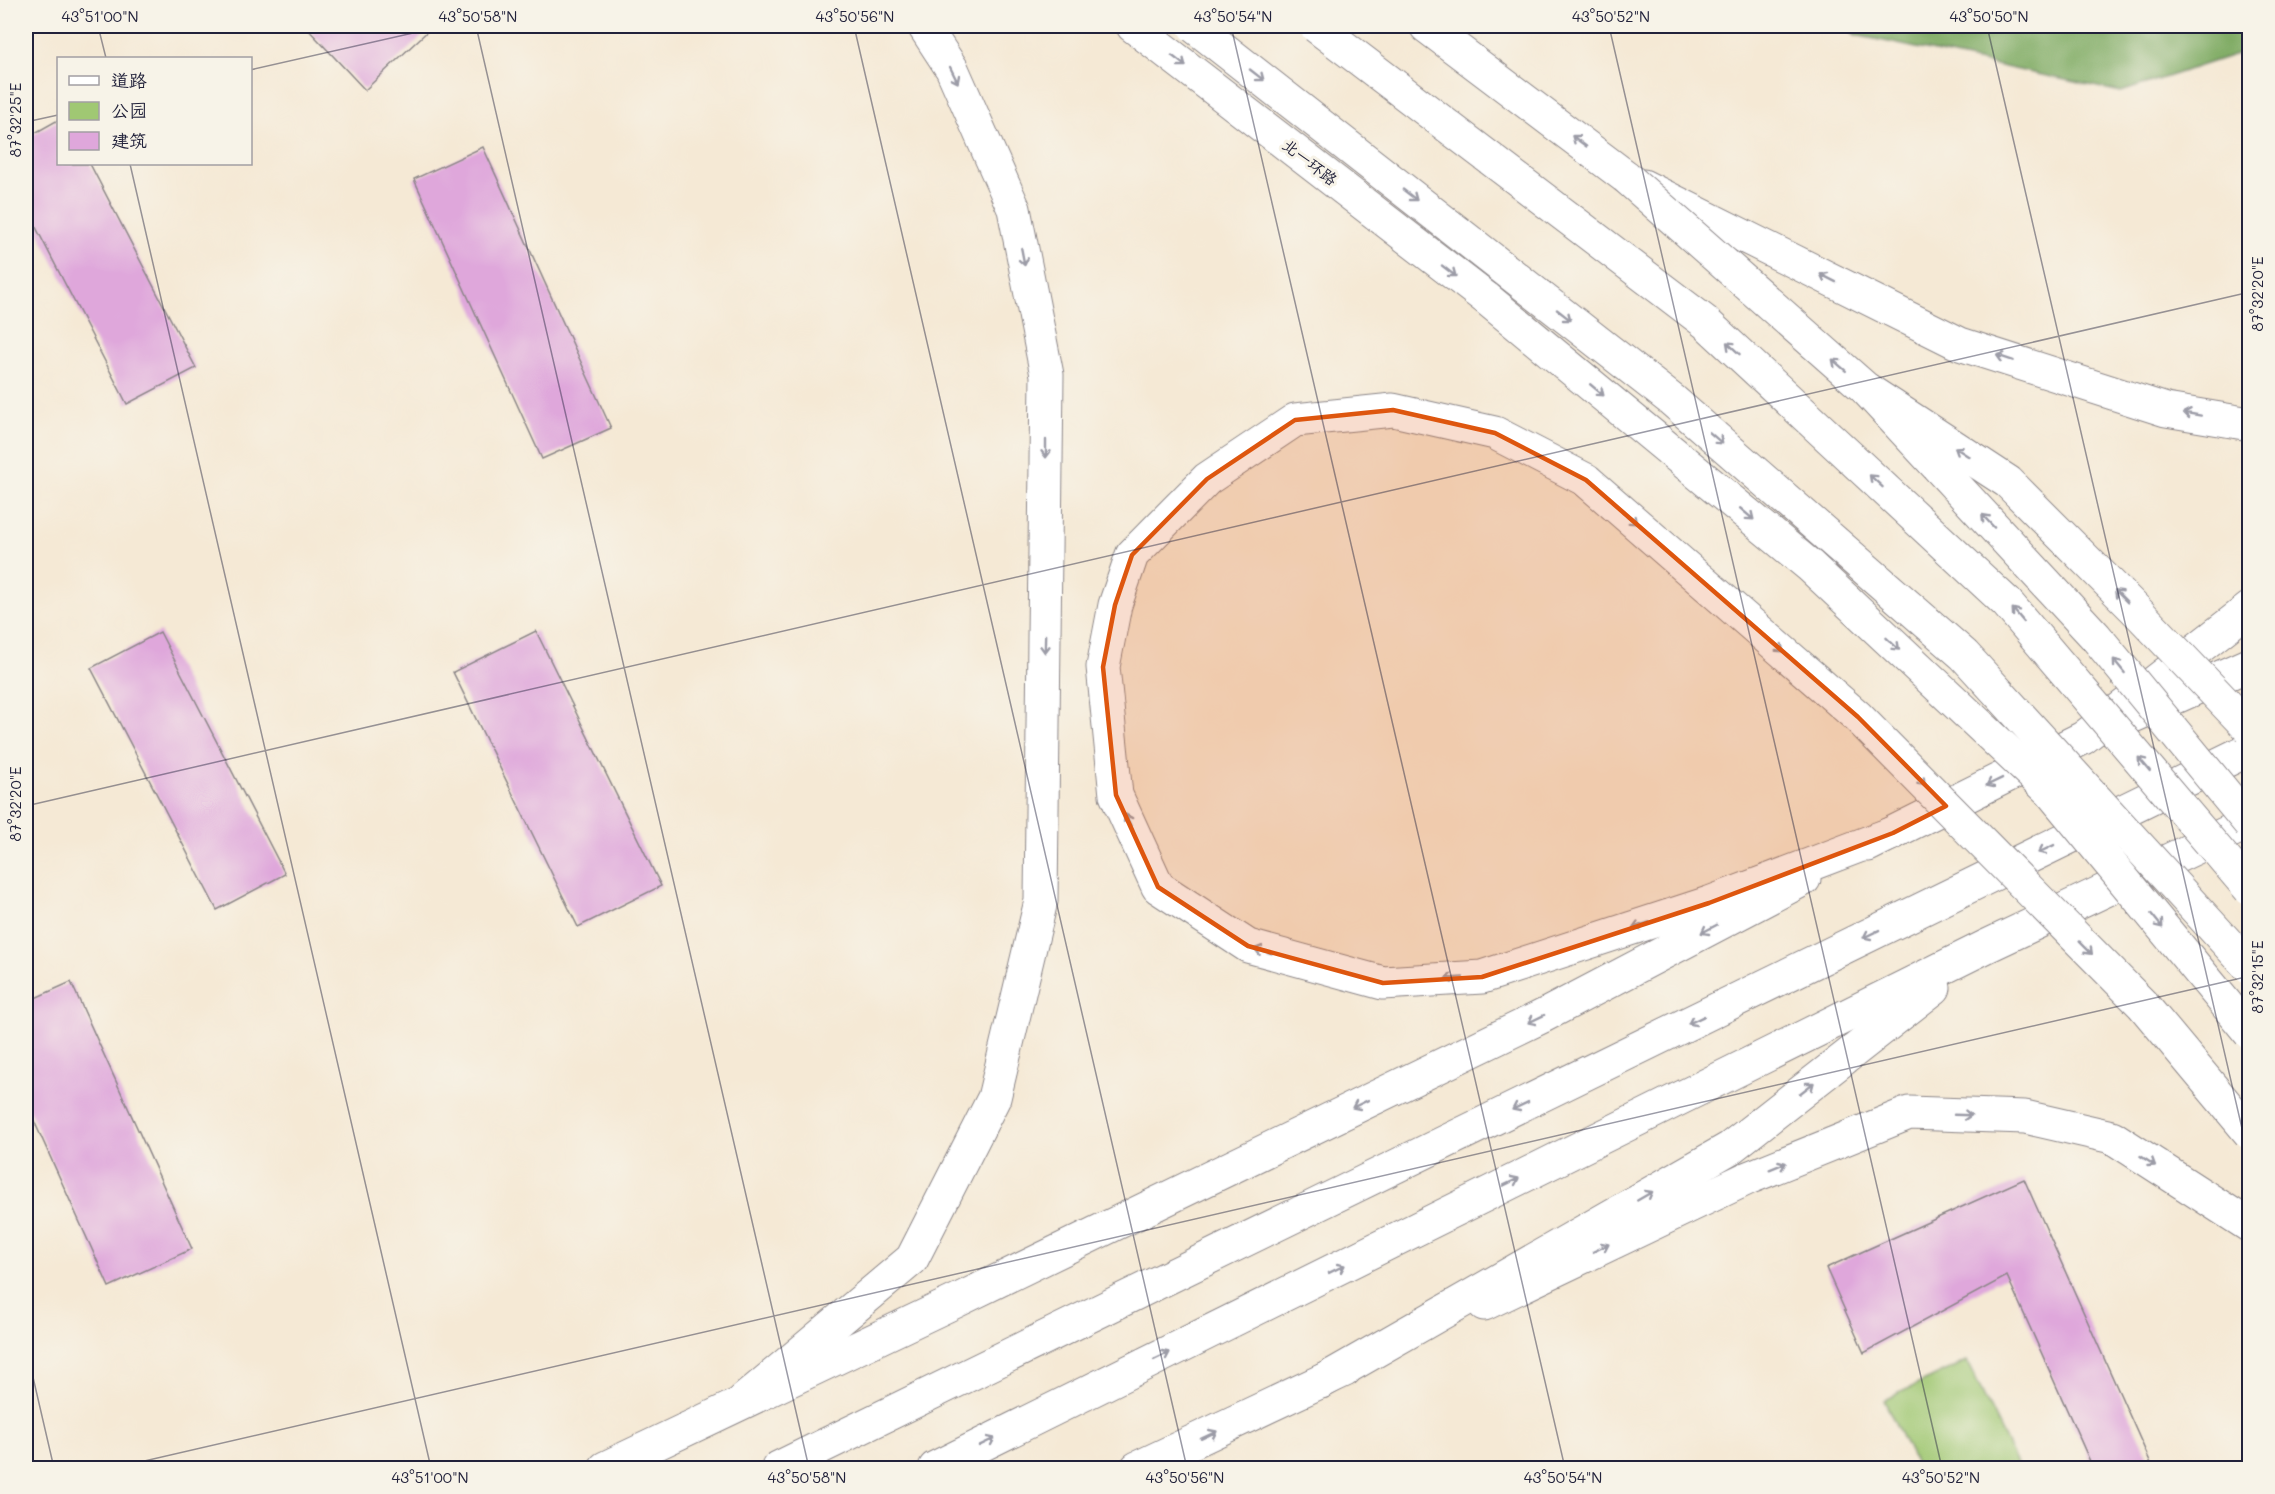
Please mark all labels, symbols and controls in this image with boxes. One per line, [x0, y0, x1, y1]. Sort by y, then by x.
text: 43°51'00"N [61, 6, 139, 26]
text: 43°50'58"N [439, 6, 517, 26]
text: 43°50'56"N [816, 6, 894, 26]
text: 43°50'54"N [1194, 6, 1272, 26]
text: 43°50'52"N [1572, 6, 1650, 26]
text: 43°50'50"N [1949, 6, 2029, 26]
one-way arrow [1171, 55, 1187, 68]
legend [57, 57, 252, 165]
one-way arrow [949, 66, 961, 84]
text: 道路 [111, 68, 147, 92]
one-way arrow [1249, 68, 1265, 81]
text: 87°32'25"E [5, 82, 25, 157]
text: 公园 [111, 98, 147, 122]
text: 建筑 [111, 128, 147, 152]
street label: 北一环路 [1279, 134, 1342, 190]
one-way arrow [1571, 135, 1587, 148]
one-way arrow [1402, 188, 1418, 201]
one-way arrow [1018, 246, 1029, 266]
text: 87°32'20"E [2247, 256, 2267, 332]
one-way arrow [1441, 264, 1457, 277]
one-way arrow [1820, 272, 1837, 284]
one-way arrow [1556, 309, 1572, 322]
one-way arrow [1726, 341, 1741, 356]
one-way arrow [1996, 352, 2015, 363]
one-way arrow [1832, 358, 1847, 372]
one-way arrow [1588, 383, 1604, 396]
one-way arrow [2182, 409, 2202, 420]
one-way arrow [1708, 431, 1723, 445]
one-way arrow [1040, 439, 1052, 459]
one-way arrow [1954, 446, 1970, 458]
one-way arrow [1869, 474, 1884, 488]
one-way arrow [1739, 508, 1755, 521]
one-way arrow [1622, 511, 1637, 525]
one-way arrow [1981, 514, 1995, 529]
one-way arrow [2114, 589, 2129, 603]
one-way arrow [2011, 608, 2025, 623]
one-way arrow [1039, 634, 1050, 654]
one-way arrow [1885, 636, 1900, 651]
one-way arrow [1769, 640, 1785, 653]
one-way arrow [2113, 658, 2126, 674]
one-way arrow [2137, 757, 2151, 772]
text: 87°32'20"E [5, 766, 25, 842]
one-way arrow [1912, 772, 1927, 787]
one-way arrow [1986, 776, 2003, 788]
one-way arrow [1122, 814, 1134, 832]
one-way arrow [2037, 843, 2055, 855]
one-way arrow [2151, 913, 2164, 929]
one-way arrow [1632, 921, 1651, 932]
one-way arrow [1700, 924, 1718, 935]
one-way arrow [1862, 929, 1880, 941]
one-way arrow [2079, 940, 2094, 955]
text: 87°32'15"E [2247, 940, 2267, 1014]
one-way arrow [1254, 944, 1273, 956]
one-way arrow [1444, 973, 1464, 984]
one-way arrow [1527, 1014, 1545, 1025]
one-way arrow [1687, 1015, 1705, 1026]
one-way arrow [1798, 1081, 1814, 1094]
one-way arrow [1352, 1099, 1370, 1111]
one-way arrow [1512, 1100, 1530, 1112]
one-way arrow [1952, 1109, 1972, 1120]
one-way arrow [2140, 1154, 2157, 1167]
one-way arrow [1768, 1160, 1787, 1171]
one-way arrow [1502, 1176, 1520, 1188]
one-way arrow [1636, 1190, 1653, 1202]
one-way arrow [1592, 1241, 1610, 1253]
one-way arrow [1327, 1263, 1345, 1274]
one-way arrow [1153, 1349, 1171, 1361]
one-way arrow [1199, 1428, 1217, 1440]
one-way arrow [978, 1436, 996, 1448]
text: 43°51'00"N [391, 1467, 469, 1487]
text: 43°50'58"N [768, 1467, 846, 1487]
text: 43°50'56"N [1146, 1467, 1224, 1487]
text: 43°50'54"N [1524, 1467, 1602, 1487]
text: 43°50'52"N [1902, 1467, 1980, 1487]

